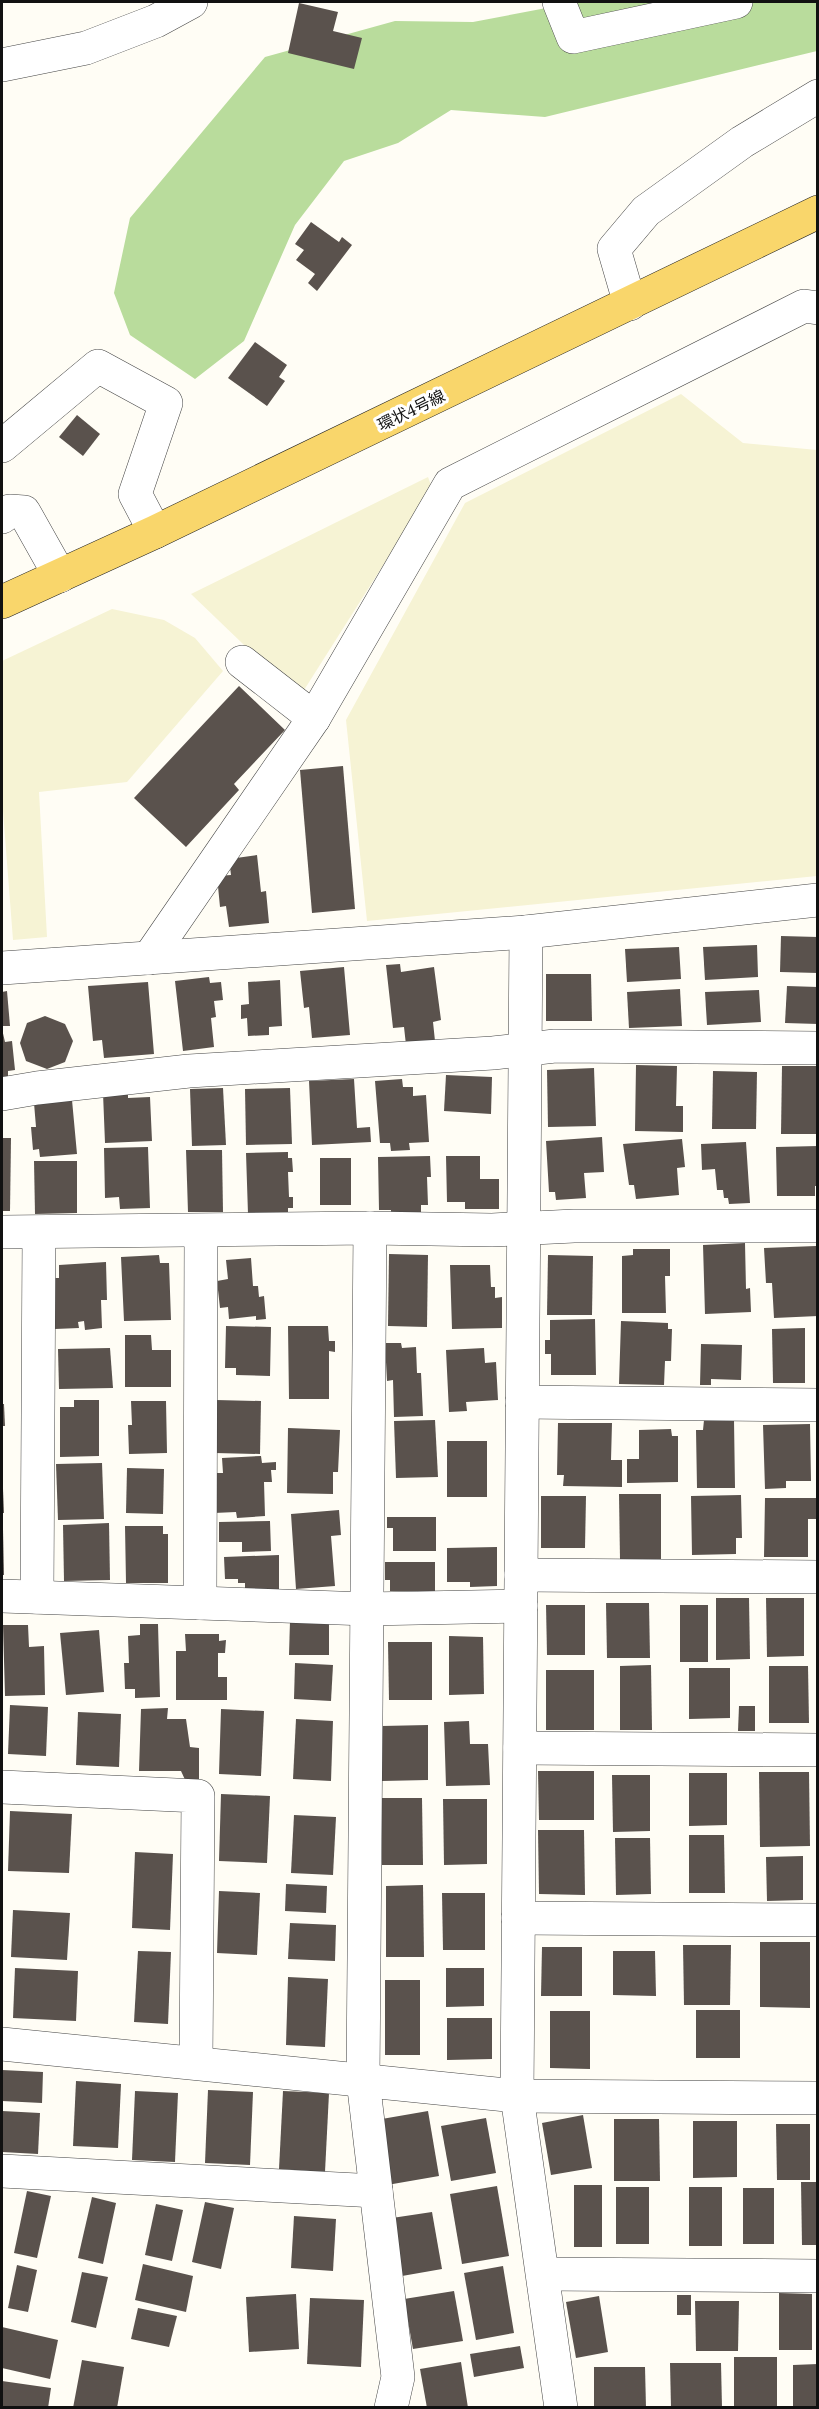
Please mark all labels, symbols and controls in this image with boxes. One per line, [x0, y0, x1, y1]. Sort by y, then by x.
street label: 環状4号線 [374, 385, 448, 435]

